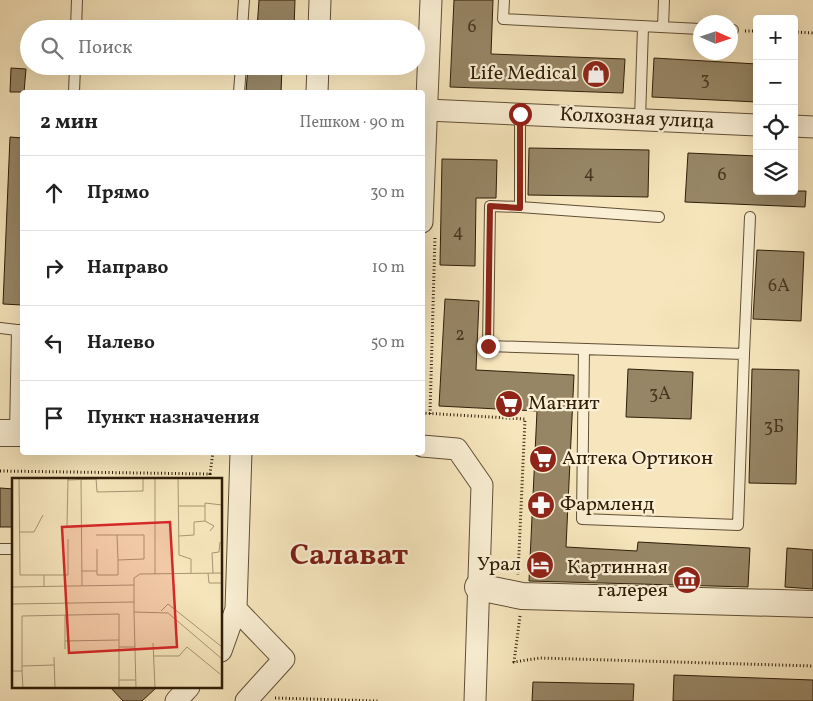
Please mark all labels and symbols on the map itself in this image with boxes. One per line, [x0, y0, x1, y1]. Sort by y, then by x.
house number: 6 [467, 15, 477, 40]
north arrow [693, 15, 738, 60]
shop icon: Life Medical [581, 59, 611, 89]
place label: Life Medical [470, 60, 577, 88]
house number: 3 [700, 68, 710, 93]
street label: Колхозная улица [559, 101, 715, 137]
route start [509, 103, 532, 126]
house number: 4 [584, 161, 594, 186]
house number: 6 [717, 163, 727, 188]
house number: 4 [453, 220, 463, 245]
house number: 6А [768, 274, 790, 299]
house number: 2 [455, 323, 465, 348]
route end [477, 335, 500, 358]
house number: 3А [649, 382, 671, 407]
supermarket icon: Магнит [494, 389, 524, 419]
place label: Магнит [528, 390, 600, 418]
house number: 3Б [764, 415, 784, 440]
supermarket icon: Аптека Ортикон [528, 444, 558, 474]
place label: Аптека Ортикон [562, 445, 713, 473]
inset map [12, 478, 222, 688]
pharmacy icon: Фармленд [526, 490, 556, 520]
place label: Фармленд [560, 491, 654, 519]
district label: Салават [290, 535, 409, 577]
hotel icon: Урал [525, 550, 555, 580]
place label: Урал [477, 551, 521, 579]
place label: Картинная галерея [567, 554, 668, 605]
museum icon: Картинная галерея [672, 565, 702, 595]

